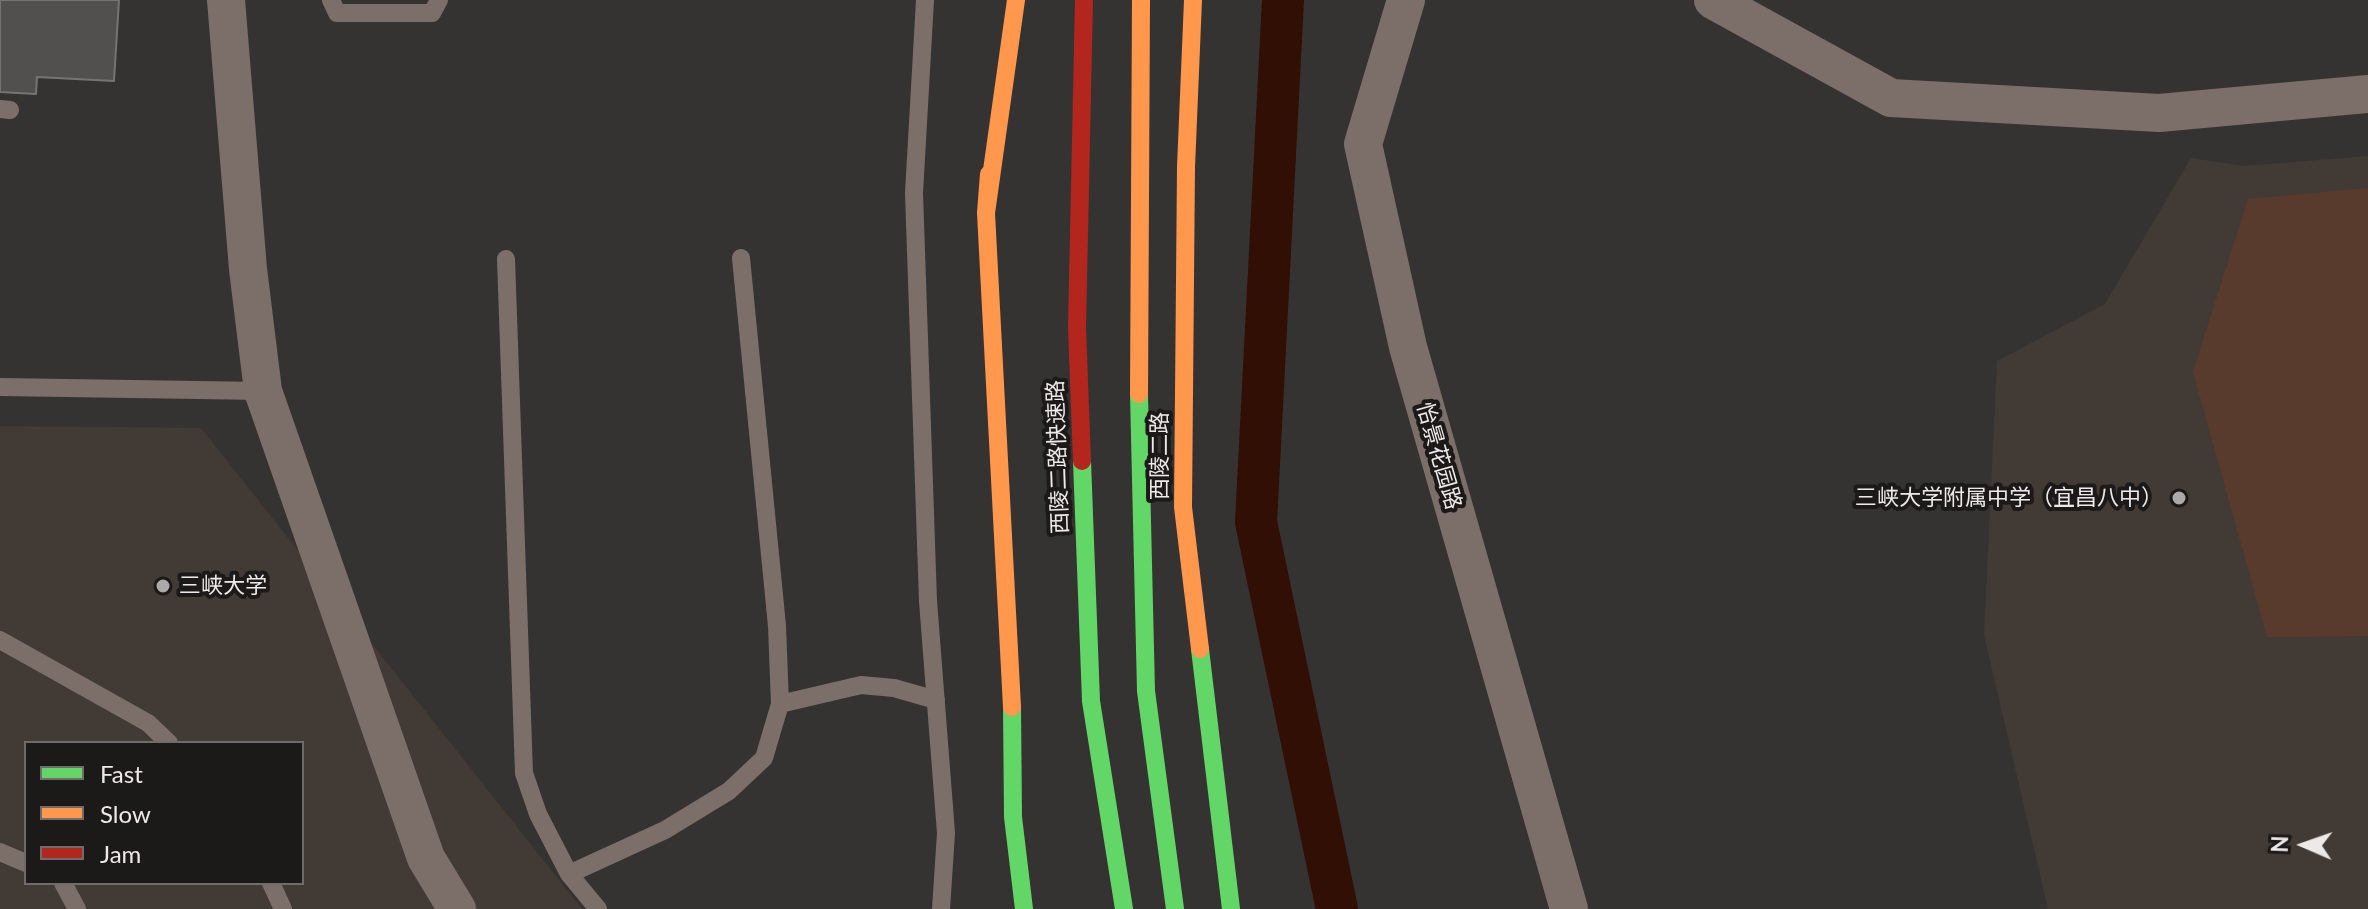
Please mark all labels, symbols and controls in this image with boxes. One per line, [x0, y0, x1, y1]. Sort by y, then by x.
street label: 西陵二路快速路 [1042, 380, 1074, 534]
street label: 怡景花园路 [1411, 399, 1467, 513]
street label: 西陵二路 [1147, 412, 1173, 500]
place label: 三峡大学附属中学（宜昌八中） [1855, 485, 2163, 511]
marker: 三峡大学附属中学（宜昌八中） [2170, 489, 2188, 507]
place label: 三峡大学 [179, 573, 267, 599]
marker: 三峡大学 [154, 577, 172, 595]
legend [24, 741, 304, 885]
text: Fast [100, 759, 143, 788]
text: Slow [100, 799, 151, 828]
north arrow [2264, 805, 2344, 885]
text: N [2266, 835, 2293, 853]
text: Jam [100, 839, 141, 868]

